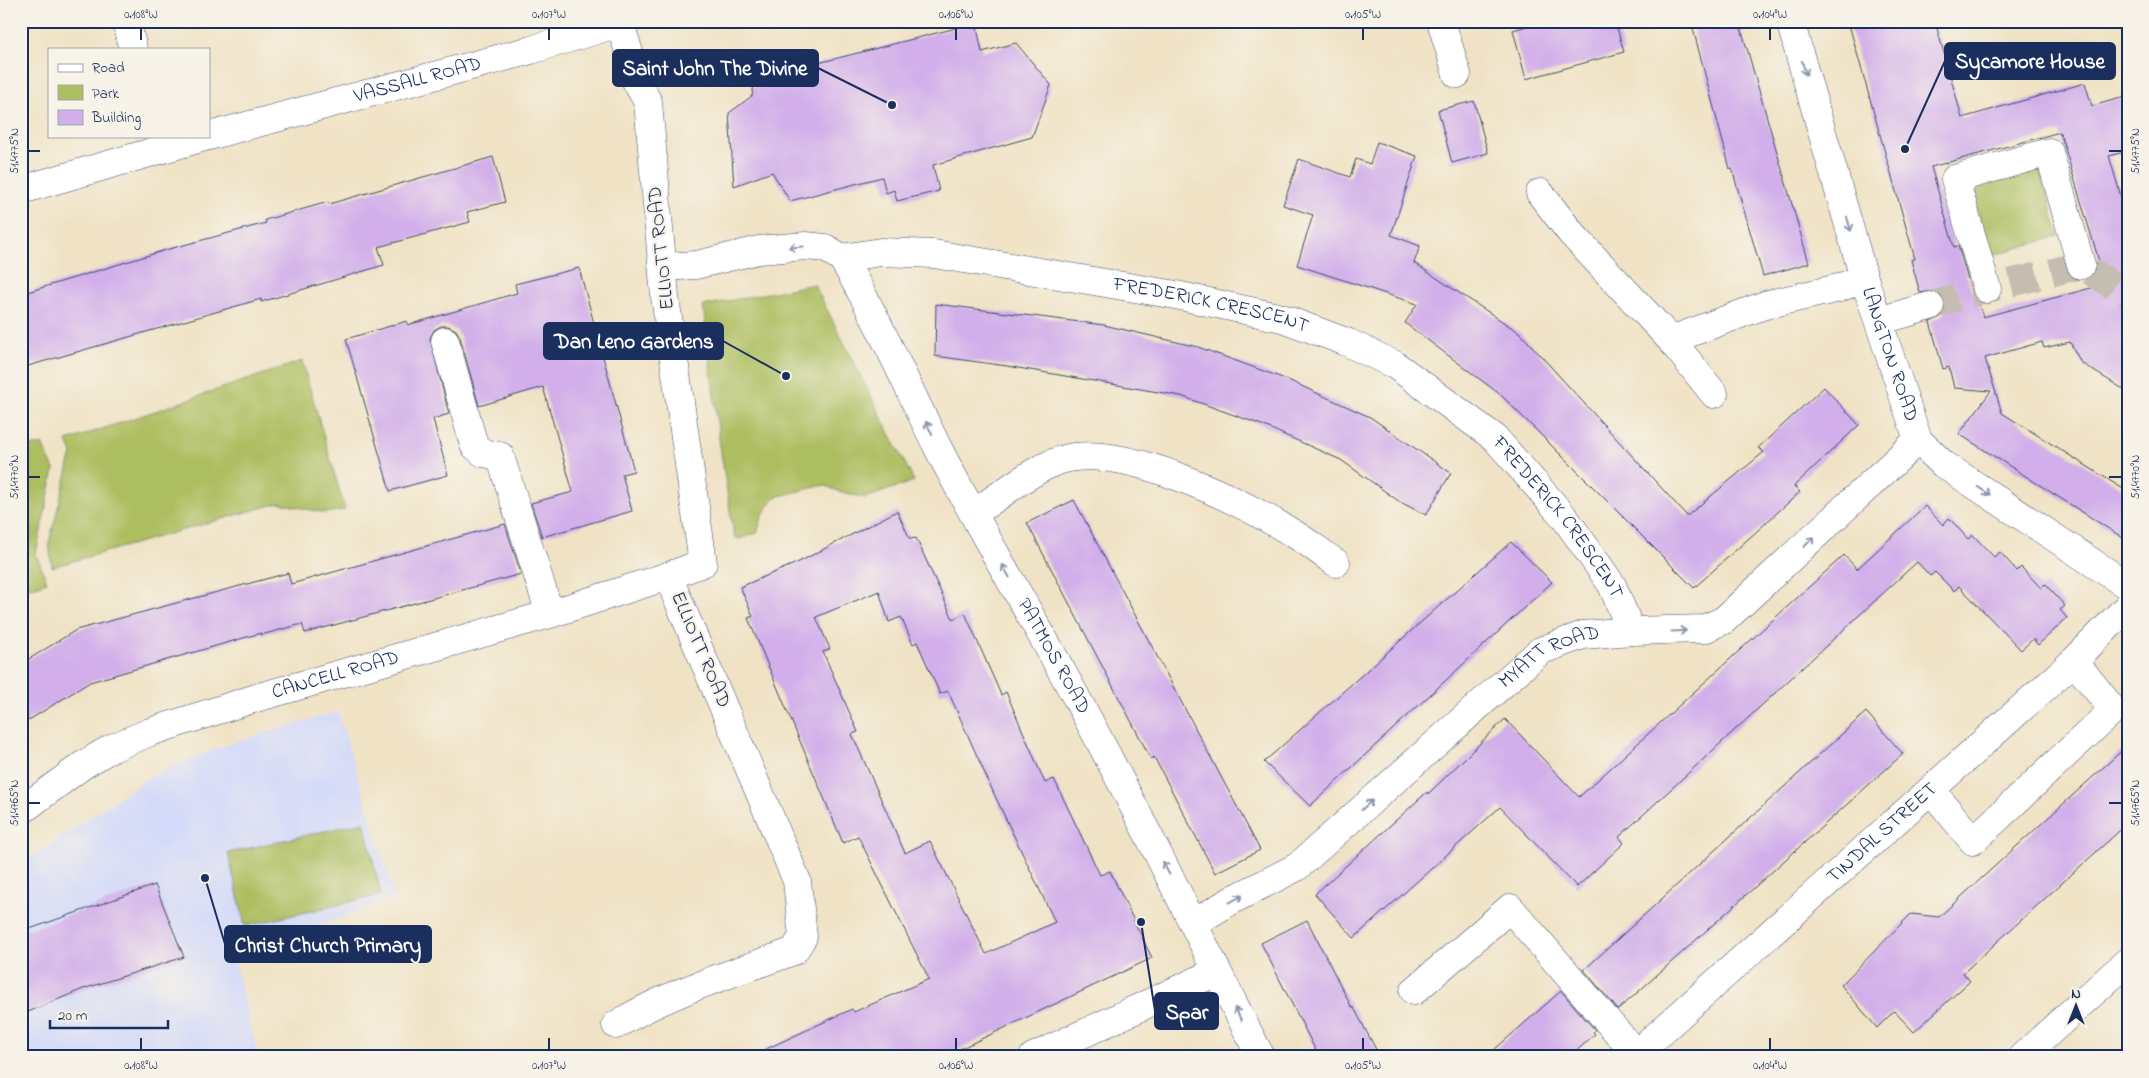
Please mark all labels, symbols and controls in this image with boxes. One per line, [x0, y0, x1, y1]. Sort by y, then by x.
text: 0.108°W [124, 6, 158, 24]
text: 0.107°W [532, 6, 566, 24]
text: 0.106°W [939, 6, 973, 24]
text: 0.105°W [1345, 6, 1381, 24]
text: 0.104°W [1753, 6, 1787, 24]
callout: Sycamore House [1945, 43, 2115, 79]
legend [48, 48, 210, 138]
text: Sycamore House [1955, 48, 2106, 80]
street label: VASSALL ROAD [350, 49, 485, 111]
callout: Saint John The Divine [613, 50, 818, 86]
text: Saint John The Divine [623, 55, 808, 85]
text: Road [92, 57, 125, 79]
one-way arrow [1800, 60, 1809, 76]
text: Park [92, 83, 120, 105]
text: Building [91, 107, 141, 130]
text: 51.4775°N [6, 128, 24, 174]
text: 51.4775°N [2127, 128, 2145, 174]
street label: ELLIOTT ROAD [641, 185, 683, 311]
one-way arrow [1844, 216, 1854, 232]
one-way arrow [788, 243, 804, 252]
street label: FREDERICK CRESCENT [1110, 270, 1313, 341]
street label: LANGTON ROAD [1854, 283, 1925, 426]
callout: Dan Leno Gardens [544, 323, 723, 359]
text: Dan Leno Gardens [553, 328, 714, 358]
one-way arrow [924, 421, 933, 436]
street label: FREDERICK CRESCENT [1485, 429, 1630, 603]
text: 51.4770°N [6, 455, 24, 499]
text: 51.4770°N [2127, 455, 2145, 499]
one-way arrow [1976, 486, 1990, 496]
one-way arrow [1803, 536, 1816, 548]
one-way arrow [1001, 564, 1010, 579]
street label: ELLIOTT ROAD [662, 587, 738, 713]
street label: PATMOS ROAD [1009, 593, 1097, 719]
street label: MYATT ROAD [1492, 619, 1600, 696]
one-way arrow [1671, 626, 1687, 635]
street label: CANCELL ROAD [268, 643, 402, 707]
street label: TINDAL STREET [1820, 776, 1944, 891]
text: 51.4765°N [6, 780, 24, 826]
text: 51.4765°N [2127, 780, 2145, 826]
one-way arrow [1361, 799, 1374, 811]
one-way arrow [1161, 861, 1171, 876]
one-way arrow [1228, 893, 1243, 903]
callout: Christ Church Primary [225, 926, 431, 962]
text: Christ Church Primary [235, 932, 421, 964]
north arrow [2052, 980, 2102, 1030]
text: N [2071, 984, 2081, 1005]
callout: Spar [1155, 993, 1218, 1029]
scale bar [50, 998, 168, 1030]
text: Spar [1166, 999, 1209, 1029]
text: 20 m [58, 1005, 88, 1027]
one-way arrow [1233, 1006, 1243, 1021]
text: 0.108°W [124, 1057, 158, 1075]
text: 0.107°W [532, 1057, 566, 1075]
text: 0.106°W [939, 1057, 973, 1075]
text: 0.105°W [1345, 1057, 1381, 1075]
text: 0.104°W [1753, 1057, 1787, 1075]

